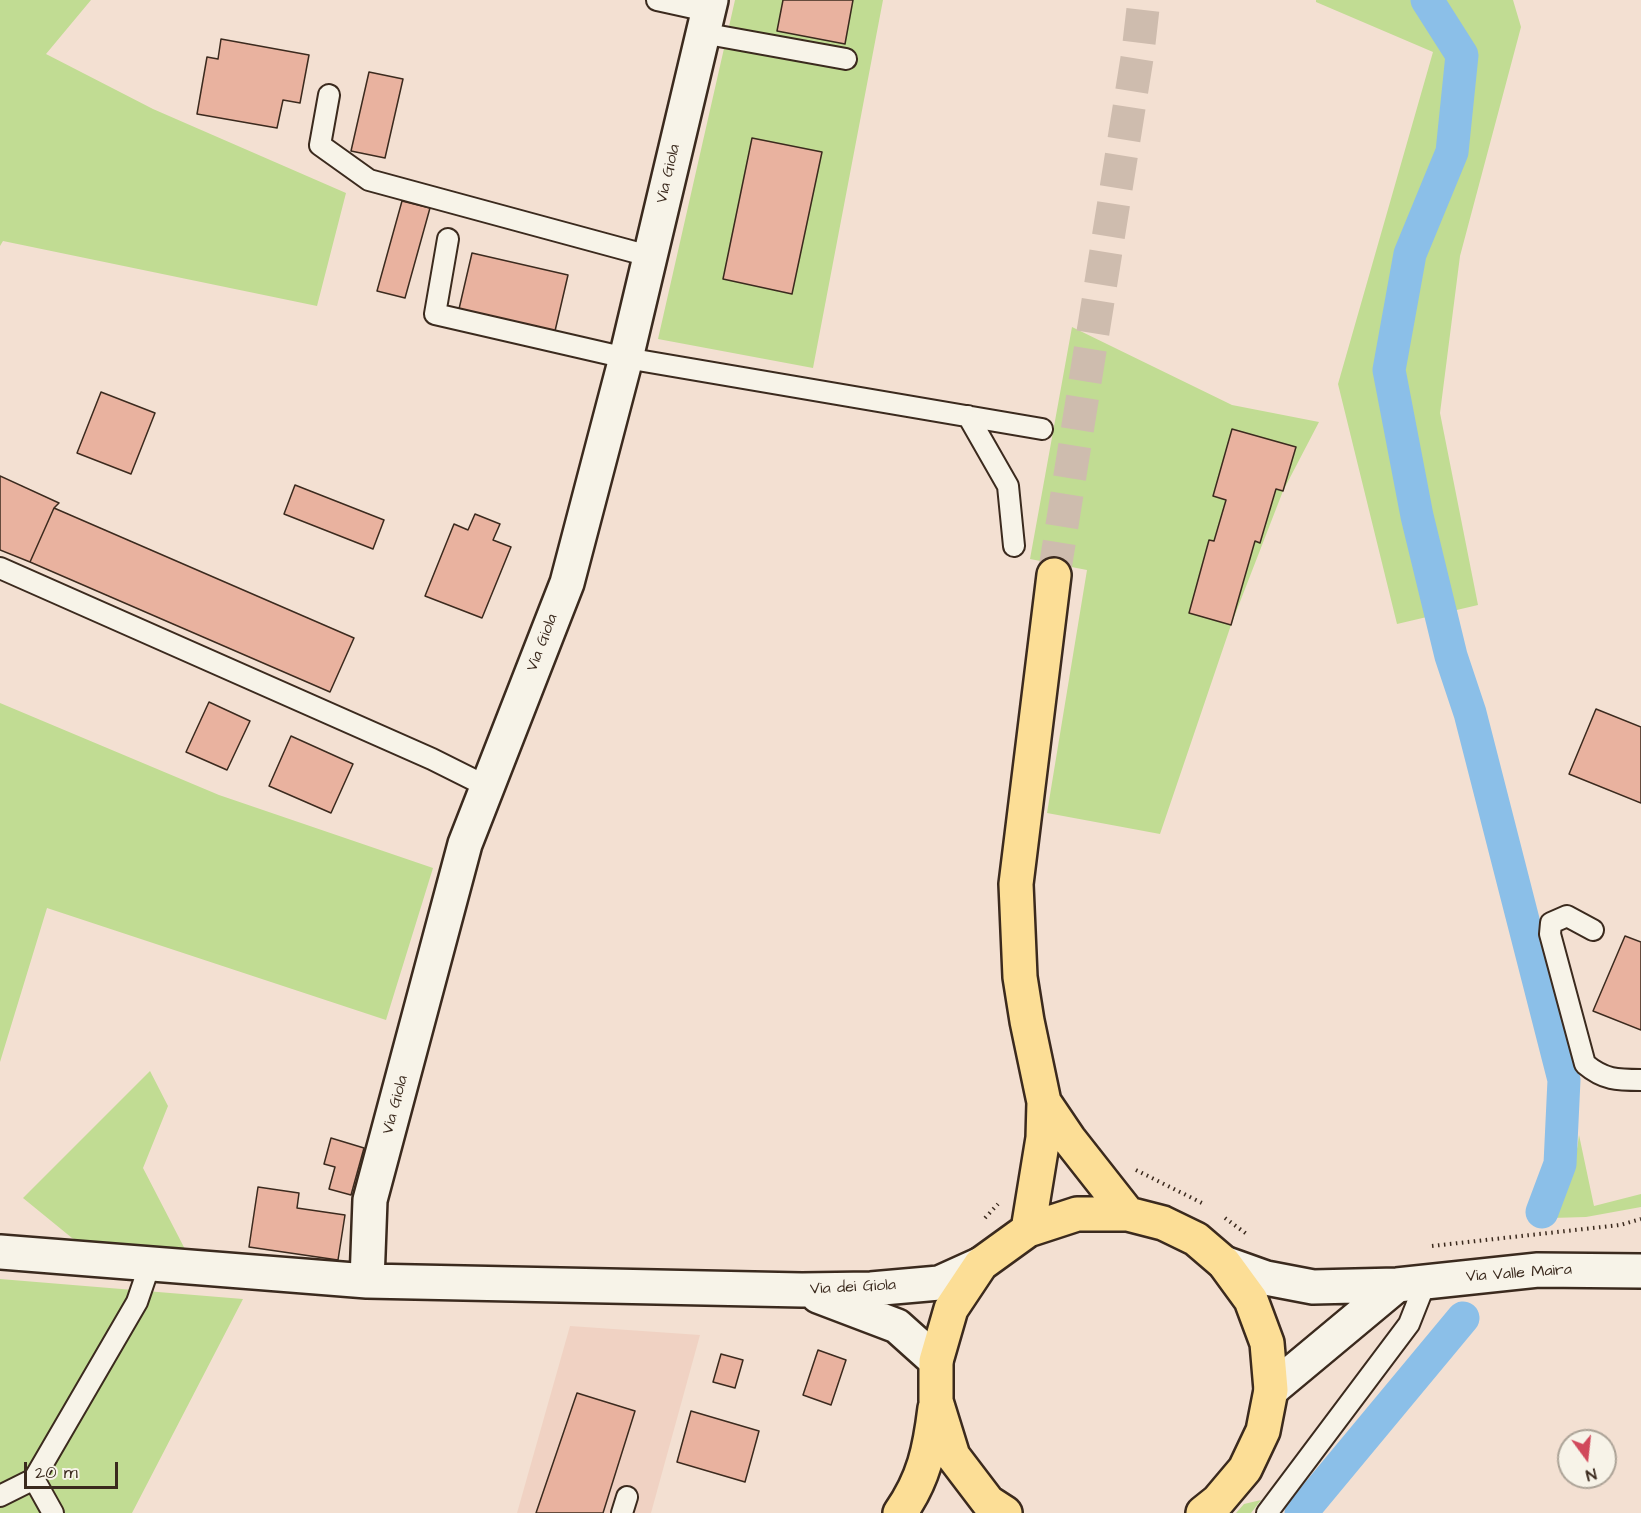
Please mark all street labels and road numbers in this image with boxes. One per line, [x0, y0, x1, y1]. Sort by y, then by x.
street label: Via Giola [653, 143, 685, 205]
street label: Via Giola [523, 611, 563, 675]
street label: Via Giola [379, 1073, 413, 1137]
street label: Via Valle Maira [1465, 1261, 1573, 1287]
street label: Via dei Giola [810, 1276, 896, 1300]

